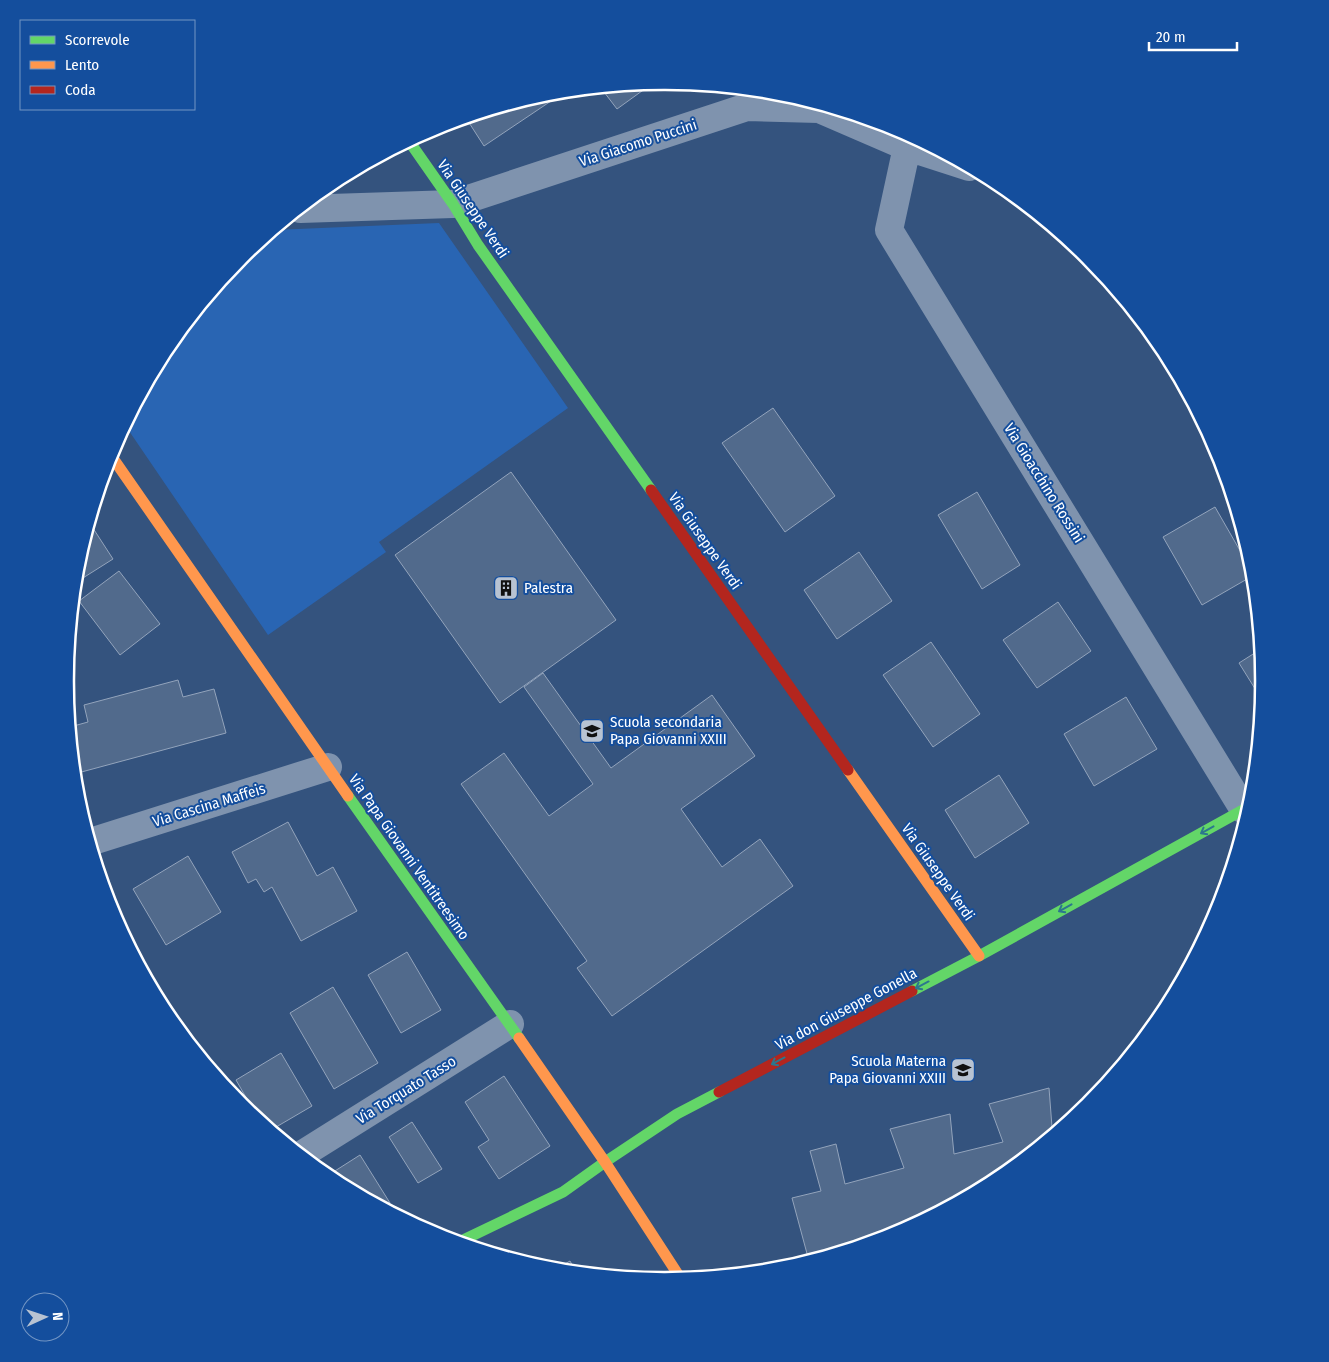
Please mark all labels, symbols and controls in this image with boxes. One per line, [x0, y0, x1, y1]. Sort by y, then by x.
legend [20, 20, 195, 110]
scale bar [1149, 20, 1236, 52]
text: 20 m [1156, 28, 1186, 46]
text: Scorrevole [65, 31, 130, 49]
text: Lento [65, 56, 99, 74]
text: Coda [65, 81, 96, 99]
street label: Via Giacomo Puccini [577, 116, 699, 170]
street label: Via Giuseppe Verdi [434, 156, 512, 262]
street label: Via Gioacchino Rossini [1000, 420, 1088, 546]
street label: Via Giuseppe Verdi [665, 489, 745, 593]
building icon: Palestra [493, 575, 519, 601]
place label: Palestra [524, 579, 573, 597]
place label: Scuola secondaria Papa Giovanni XXIII [610, 713, 727, 748]
school or university icon: Scuola secondaria Papa Giovanni XXIII [579, 718, 605, 744]
street label: Via Papa Giovanni Ventitreesimo [345, 771, 473, 943]
street label: Via Cascina Maffeis [150, 779, 268, 831]
street label: Via Giuseppe Verdi [898, 820, 978, 924]
one-way arrow [1200, 825, 1215, 835]
one-way arrow [1057, 903, 1072, 913]
street label: Via don Giuseppe Gonella [772, 964, 920, 1054]
one-way arrow [915, 981, 930, 991]
street label: Via Torquato Tasso [353, 1052, 459, 1128]
place label: Scuola Materna Papa Giovanni XXIII [829, 1052, 946, 1087]
one-way arrow [771, 1057, 786, 1066]
school or university icon: Scuola Materna Papa Giovanni XXIII [950, 1057, 976, 1083]
north arrow [20, 1292, 70, 1342]
text: N [49, 1312, 66, 1321]

